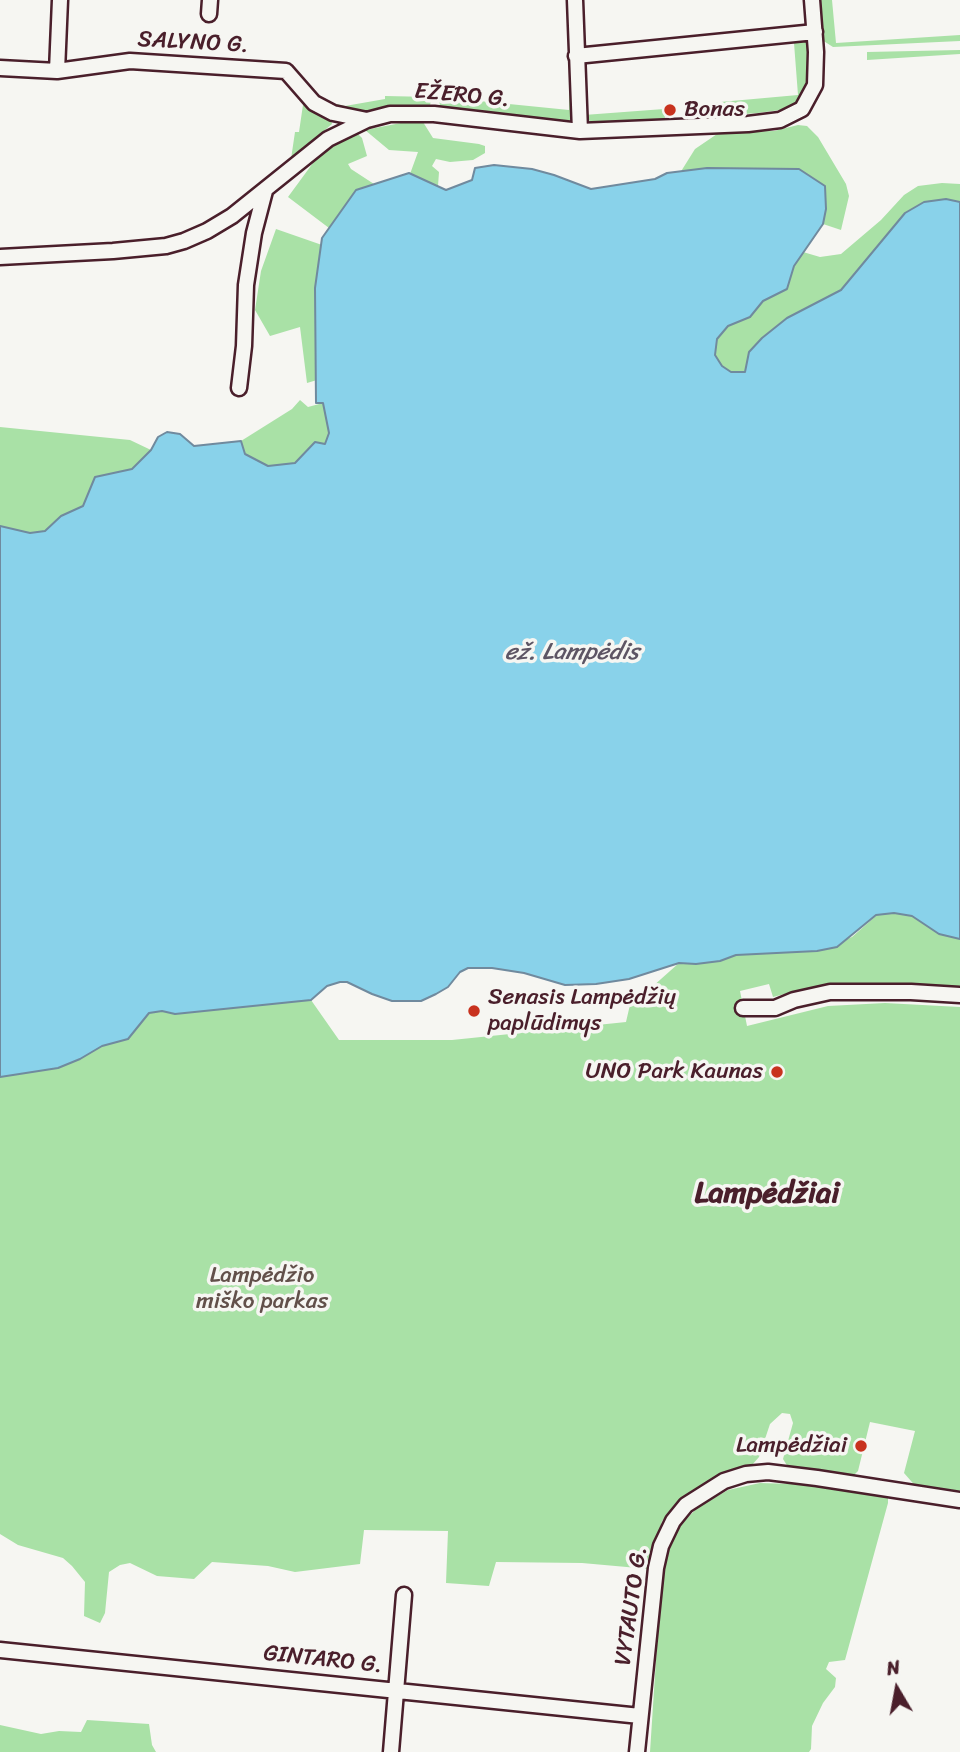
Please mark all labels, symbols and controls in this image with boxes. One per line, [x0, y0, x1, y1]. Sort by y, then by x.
street label: SALYNO G. [137, 26, 249, 60]
street label: EŽERO G. [413, 78, 511, 114]
place label: Bonas [684, 96, 745, 124]
marker: Bonas [662, 102, 678, 118]
water label: ež. Lampėdis [505, 639, 639, 667]
place label: Senasis Lampėdžių paplūdimys [488, 984, 676, 1038]
marker: Senasis Lampėdžių paplūdimys [466, 1003, 482, 1019]
place label: UNO Park Kaunas [585, 1058, 763, 1086]
marker: UNO Park Kaunas [769, 1064, 785, 1080]
district label: Lampėdžiai [695, 1176, 839, 1212]
park label: Lampėdžio miško parkas [196, 1262, 328, 1316]
place label: Lampėdžiai [736, 1432, 847, 1460]
marker: Lampėdžiai [853, 1438, 869, 1454]
street label: VYTAUTO G. [610, 1545, 654, 1667]
street label: GINTARO G. [262, 1640, 384, 1680]
text: N [884, 1650, 903, 1685]
north arrow [862, 1654, 932, 1724]

